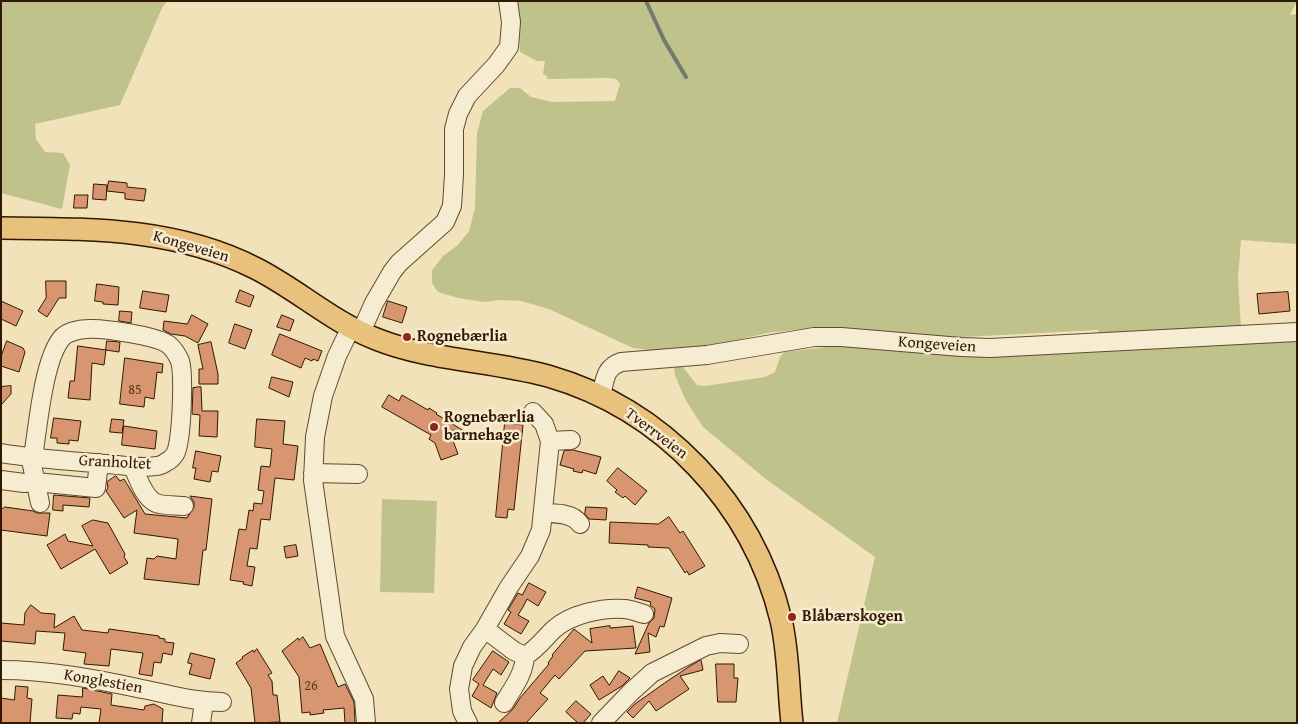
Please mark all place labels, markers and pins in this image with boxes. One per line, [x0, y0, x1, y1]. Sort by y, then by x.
place label: Rognebærlia [417, 327, 507, 347]
marker: Rognebærlia [401, 331, 413, 343]
place label: Rognebærlia barnehage [444, 408, 534, 446]
marker: Rognebærlia barnehage [428, 421, 440, 433]
place label: Blåbærskogen [802, 607, 903, 627]
marker: Blåbærskogen [786, 611, 798, 623]

